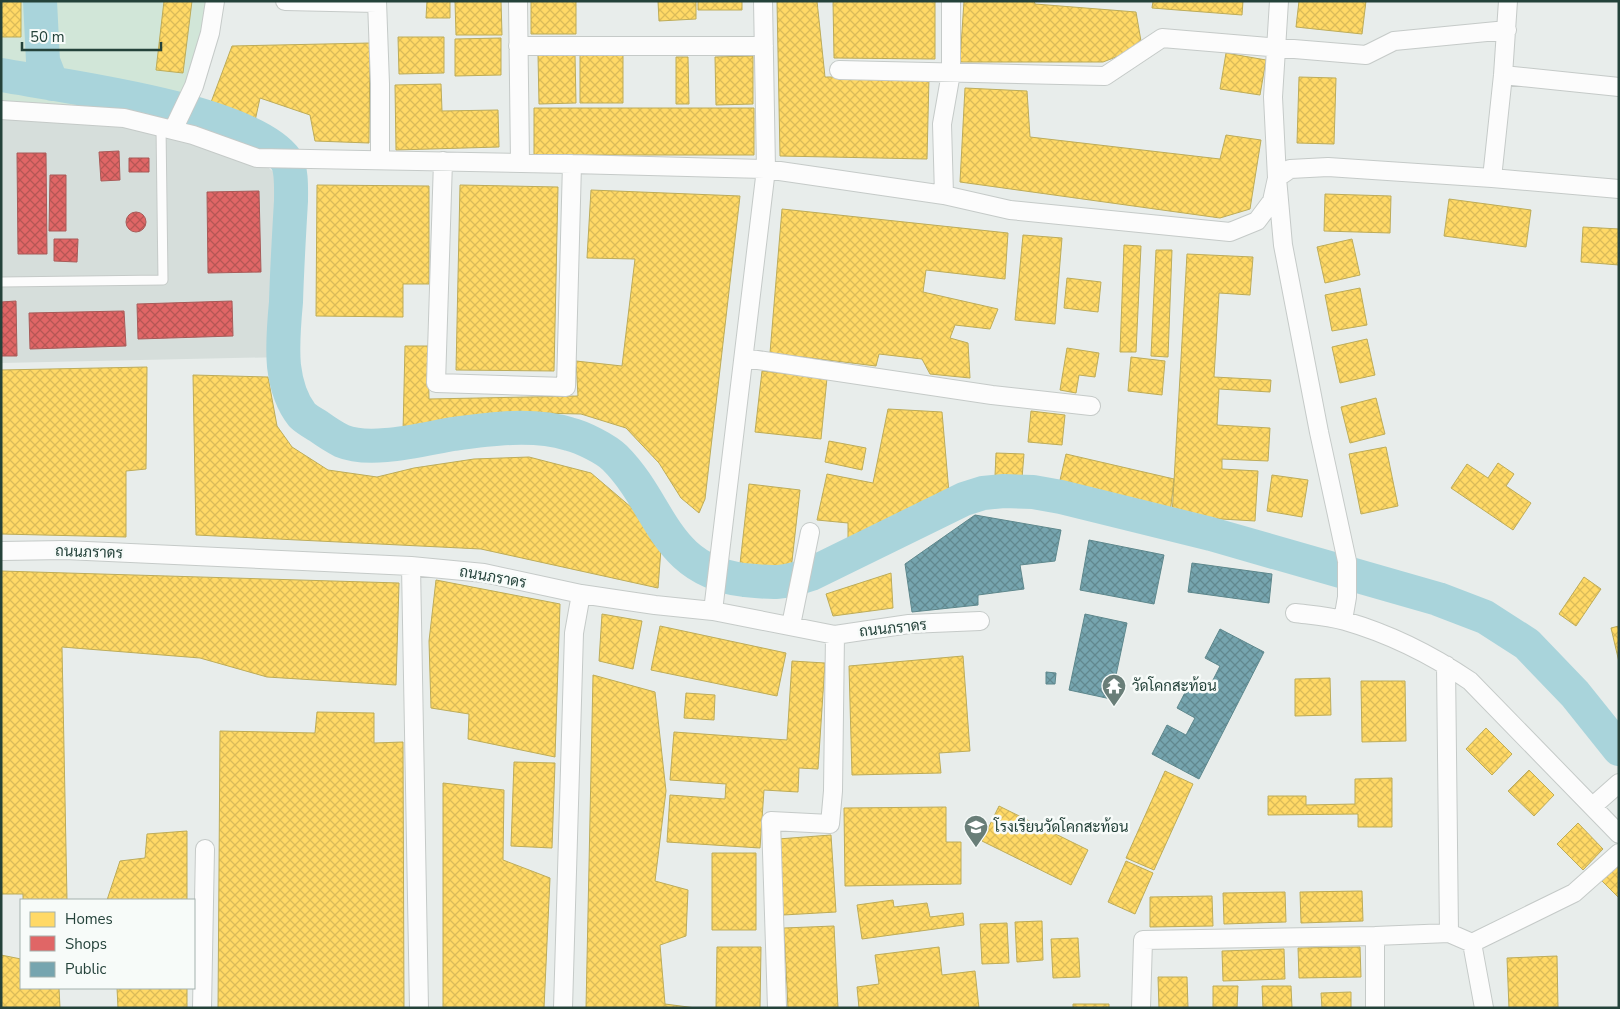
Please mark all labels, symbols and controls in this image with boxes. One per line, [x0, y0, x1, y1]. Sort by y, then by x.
scale bar [22, 20, 161, 52]
text: 50 m [30, 27, 65, 47]
street label: ถนนภราดร [55, 541, 123, 563]
street label: ถนนภราดร [458, 561, 528, 593]
street label: ถนนภราดร [858, 615, 928, 641]
temple icon: วัดโคกสะท้อน [1101, 673, 1127, 707]
place label: วัดโคกสะท้อน [1132, 676, 1217, 696]
school or university icon: โรงเรียนวัดโคกสะท้อน [963, 814, 989, 848]
place label: โรงเรียนวัดโคกสะท้อน [993, 817, 1129, 837]
legend [20, 899, 195, 989]
text: Homes [65, 909, 113, 929]
text: Shops [65, 934, 107, 954]
text: Public [65, 959, 106, 979]

